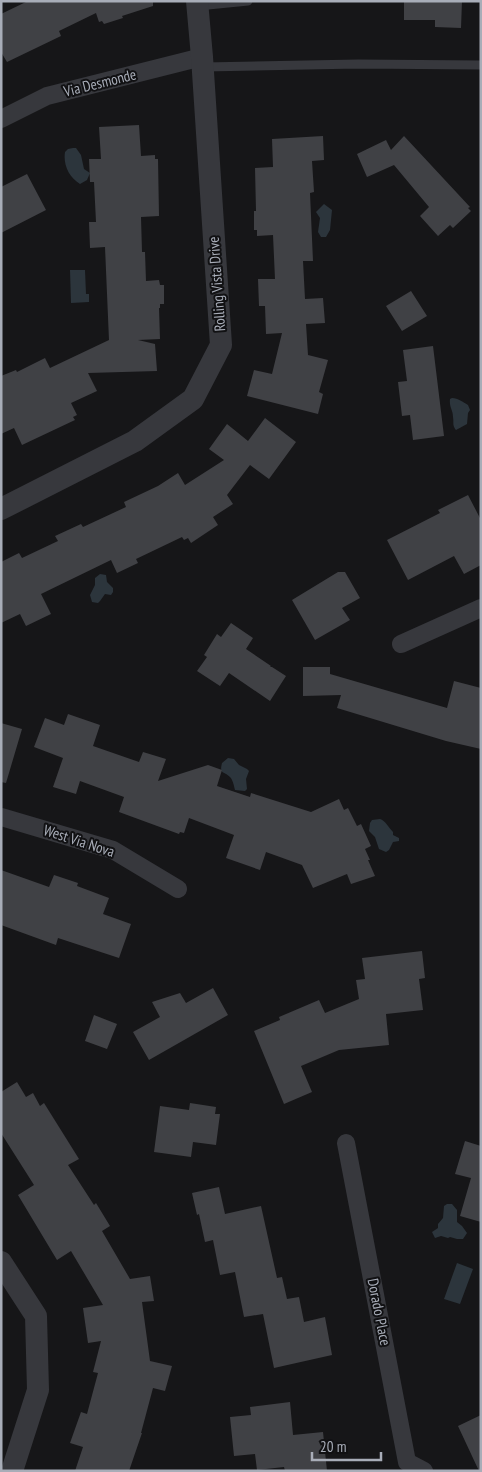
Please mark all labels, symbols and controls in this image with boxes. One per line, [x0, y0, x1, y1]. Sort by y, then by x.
street label: Via Desmonde [61, 64, 138, 101]
street label: Rolling Vista Drive [204, 236, 229, 332]
street label: West Via Nova [41, 820, 117, 861]
street label: Dorado Place [364, 1277, 395, 1347]
scale bar [312, 1430, 381, 1462]
text: 20 m [320, 1437, 346, 1456]

